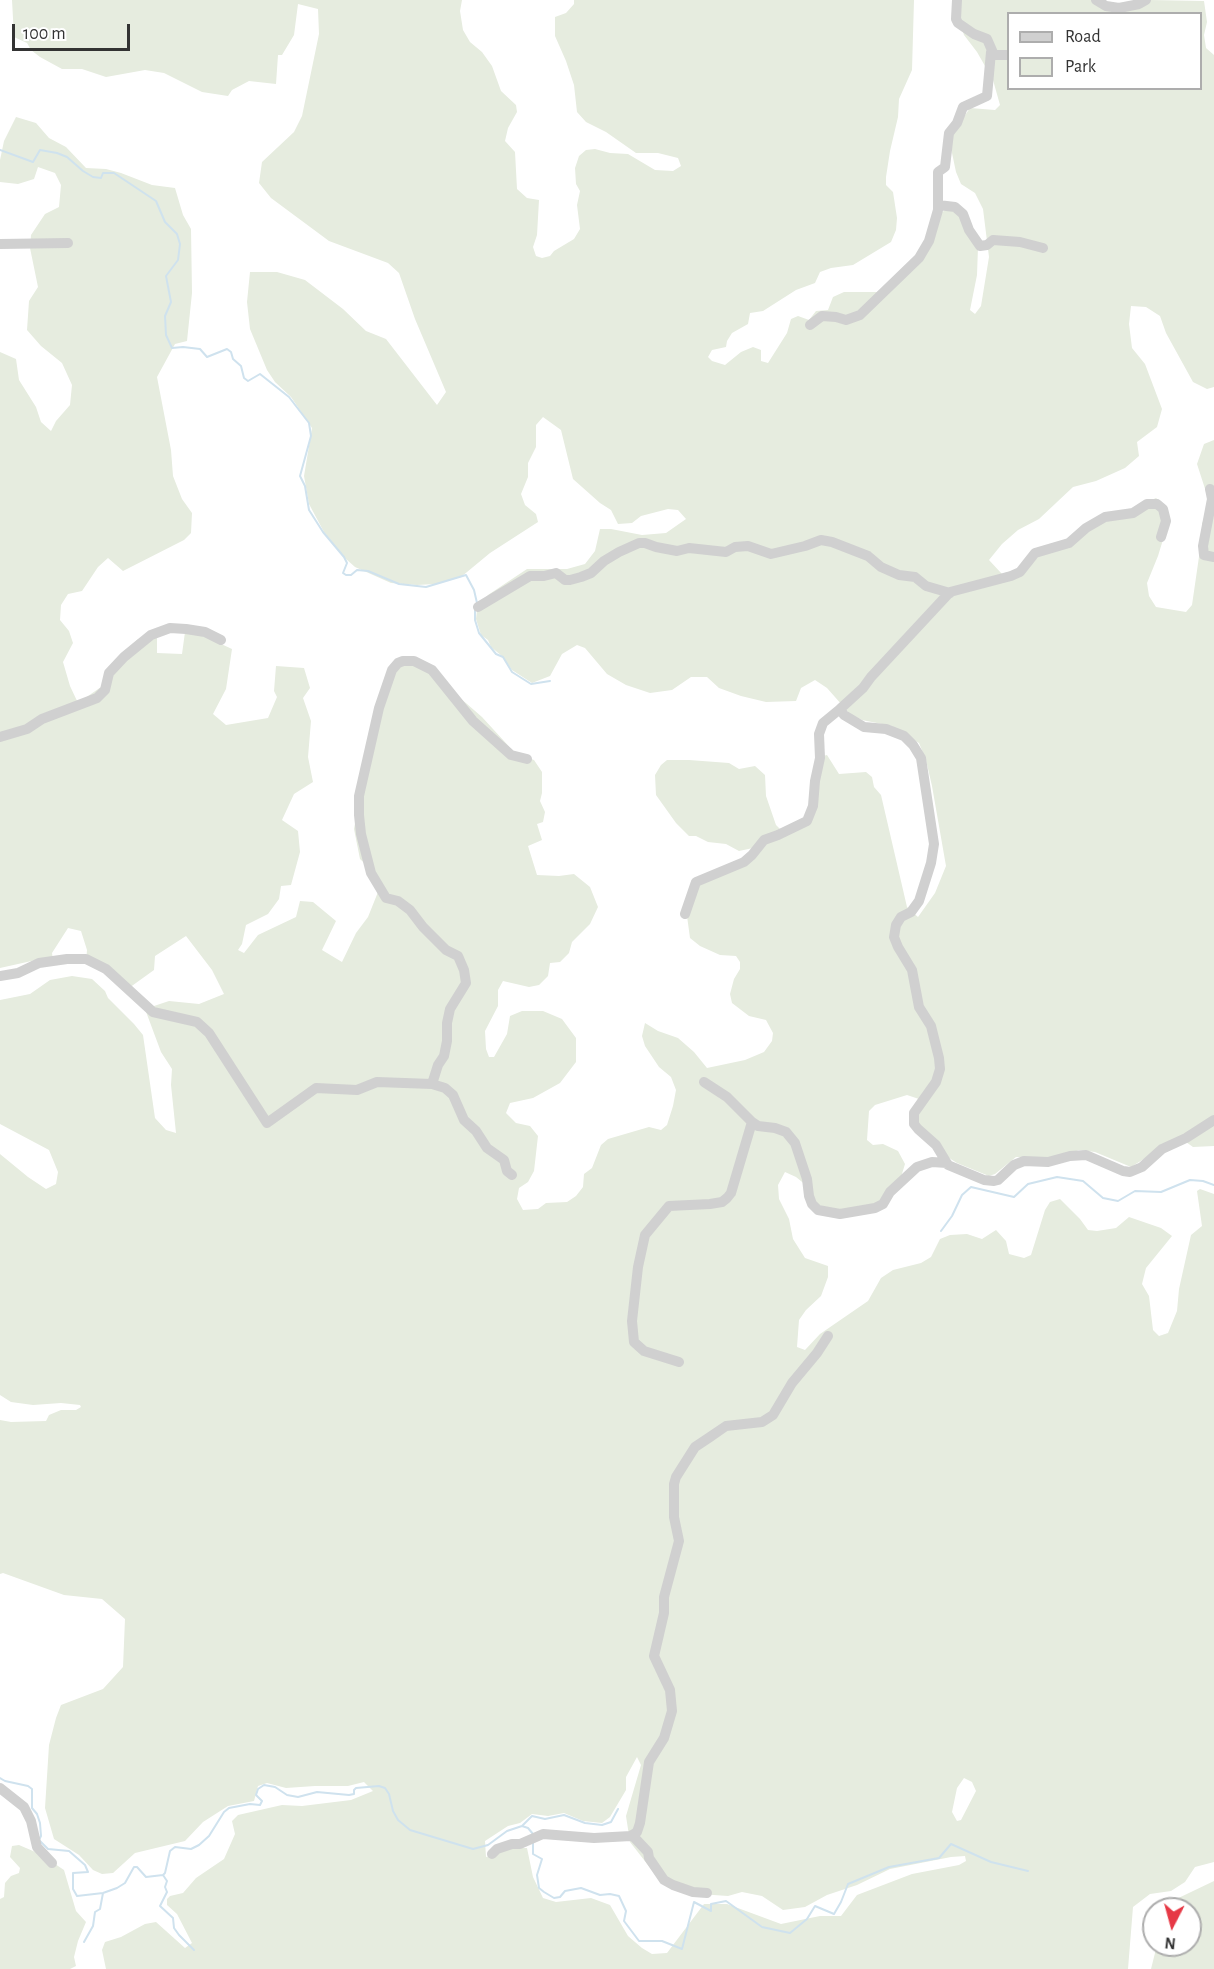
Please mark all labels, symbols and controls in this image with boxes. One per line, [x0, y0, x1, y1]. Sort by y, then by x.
scale bar [15, 12, 134, 50]
legend [1007, 12, 1202, 90]
text: 100 m [23, 25, 66, 43]
text: Road [1065, 28, 1101, 46]
text: Park [1065, 58, 1096, 76]
north arrow [1142, 1897, 1202, 1957]
text: N [1164, 1934, 1177, 1951]

